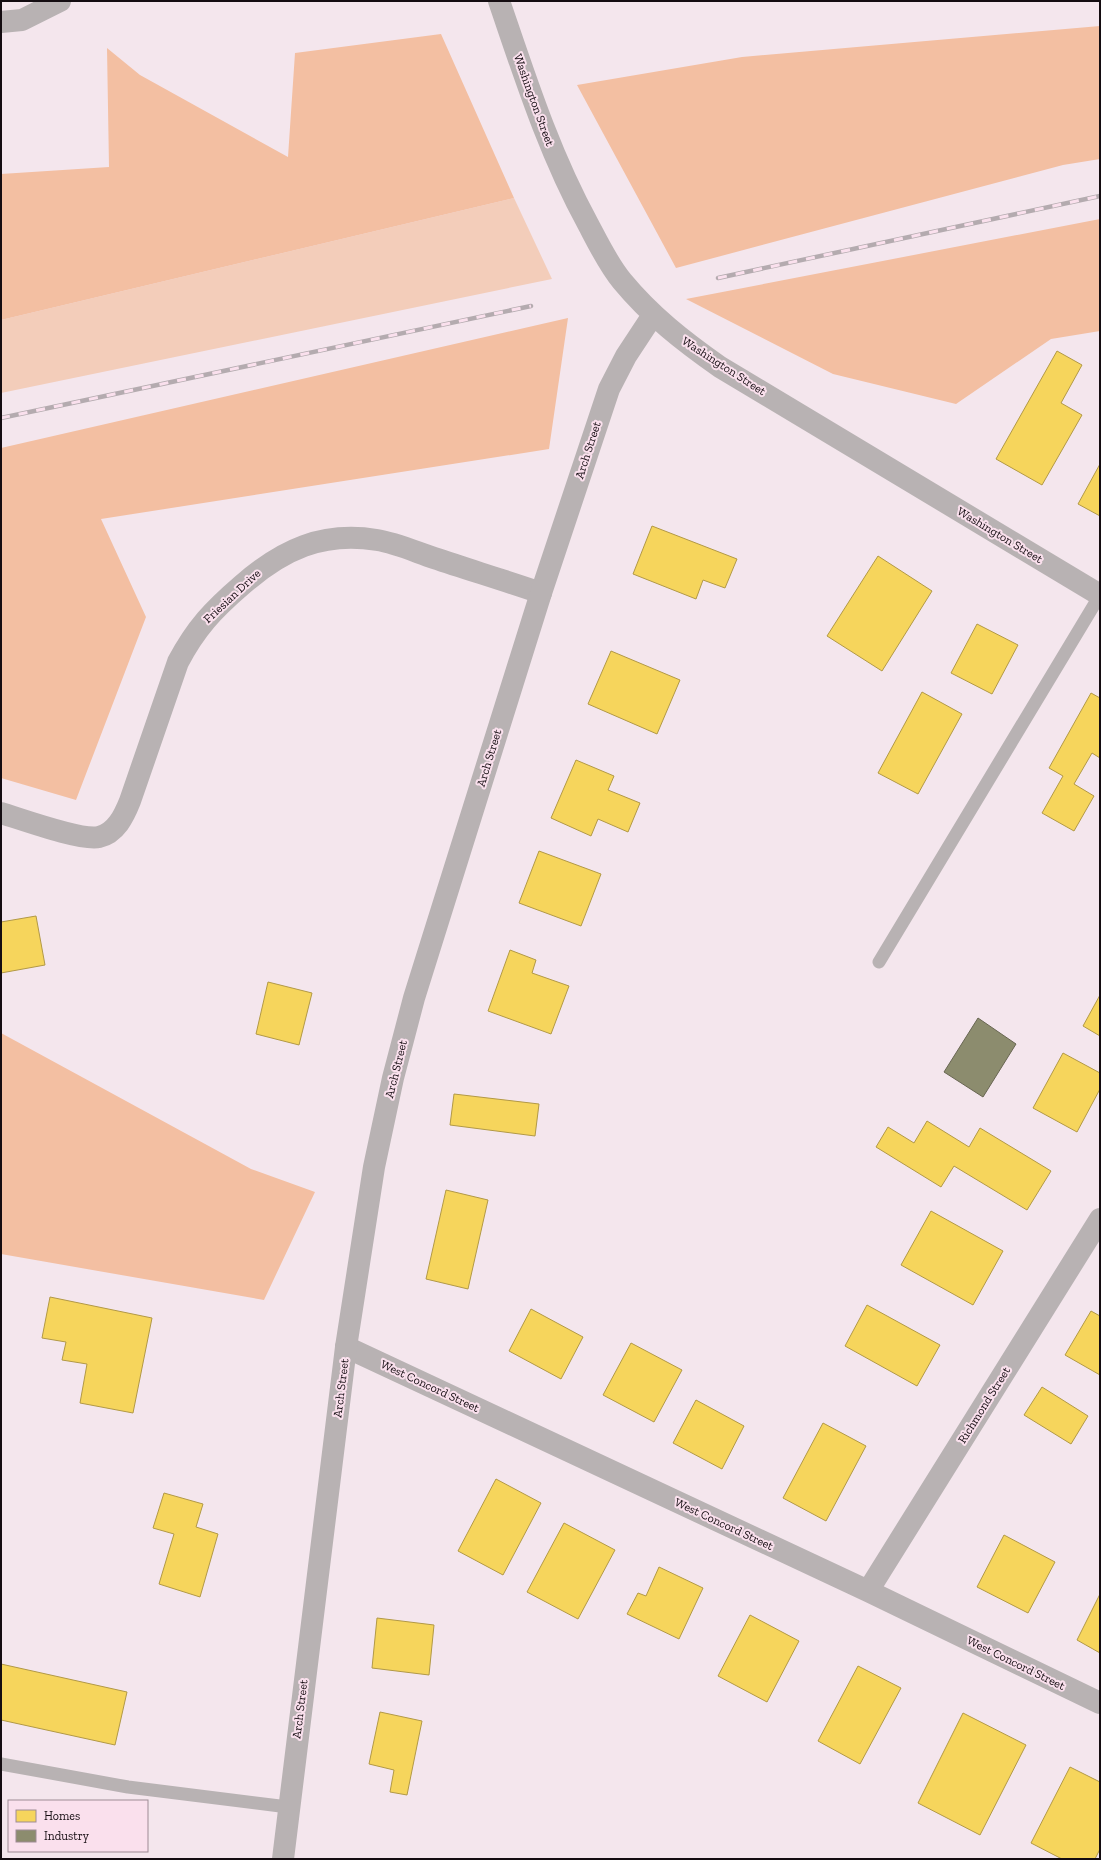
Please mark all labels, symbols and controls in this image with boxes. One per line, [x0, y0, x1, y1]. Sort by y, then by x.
street label: Washington Street [511, 52, 557, 149]
street label: Washington Street [679, 334, 769, 399]
street label: Arch Street [572, 419, 604, 480]
street label: Washington Street [955, 504, 1046, 566]
street label: Friesian Drive [201, 566, 264, 626]
street label: Arch Street [474, 727, 505, 788]
street label: Arch Street [382, 1038, 410, 1099]
street label: Arch Street [330, 1357, 352, 1418]
street label: West Concord Street [378, 1357, 482, 1415]
street label: Richmond Street [955, 1364, 1013, 1446]
street label: West Concord Street [672, 1495, 776, 1553]
street label: West Concord Street [965, 1633, 1068, 1693]
street label: Arch Street [289, 1678, 311, 1739]
legend [8, 1800, 148, 1852]
text: Homes [44, 1809, 80, 1823]
text: Industry [44, 1829, 90, 1843]

